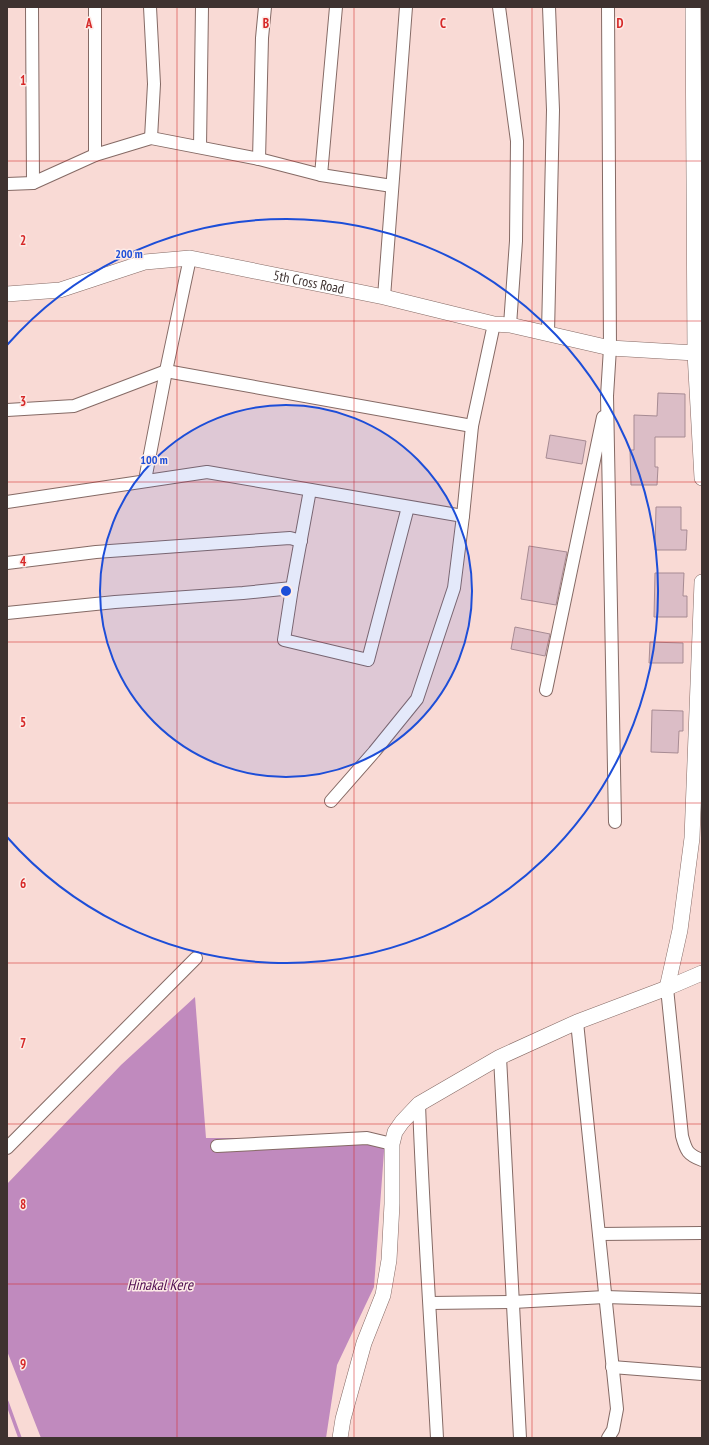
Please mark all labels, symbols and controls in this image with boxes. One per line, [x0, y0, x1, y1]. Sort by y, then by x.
text: A [85, 15, 93, 32]
text: B [263, 15, 269, 32]
text: C [440, 15, 446, 32]
text: D [617, 15, 624, 32]
text: 1 [20, 72, 26, 89]
text: 2 [20, 232, 26, 249]
text: 200 m [115, 246, 143, 261]
street label: 5th Cross Road [272, 266, 346, 298]
text: 3 [20, 393, 26, 410]
text: 100 m [140, 452, 168, 467]
text: 4 [20, 553, 27, 570]
centre of rings [279, 584, 293, 598]
text: 5 [20, 714, 26, 731]
text: 6 [20, 875, 26, 892]
text: 7 [20, 1035, 26, 1052]
text: 8 [20, 1196, 26, 1213]
water label: Hinakal Kere [127, 1275, 194, 1294]
text: 9 [20, 1356, 26, 1373]

